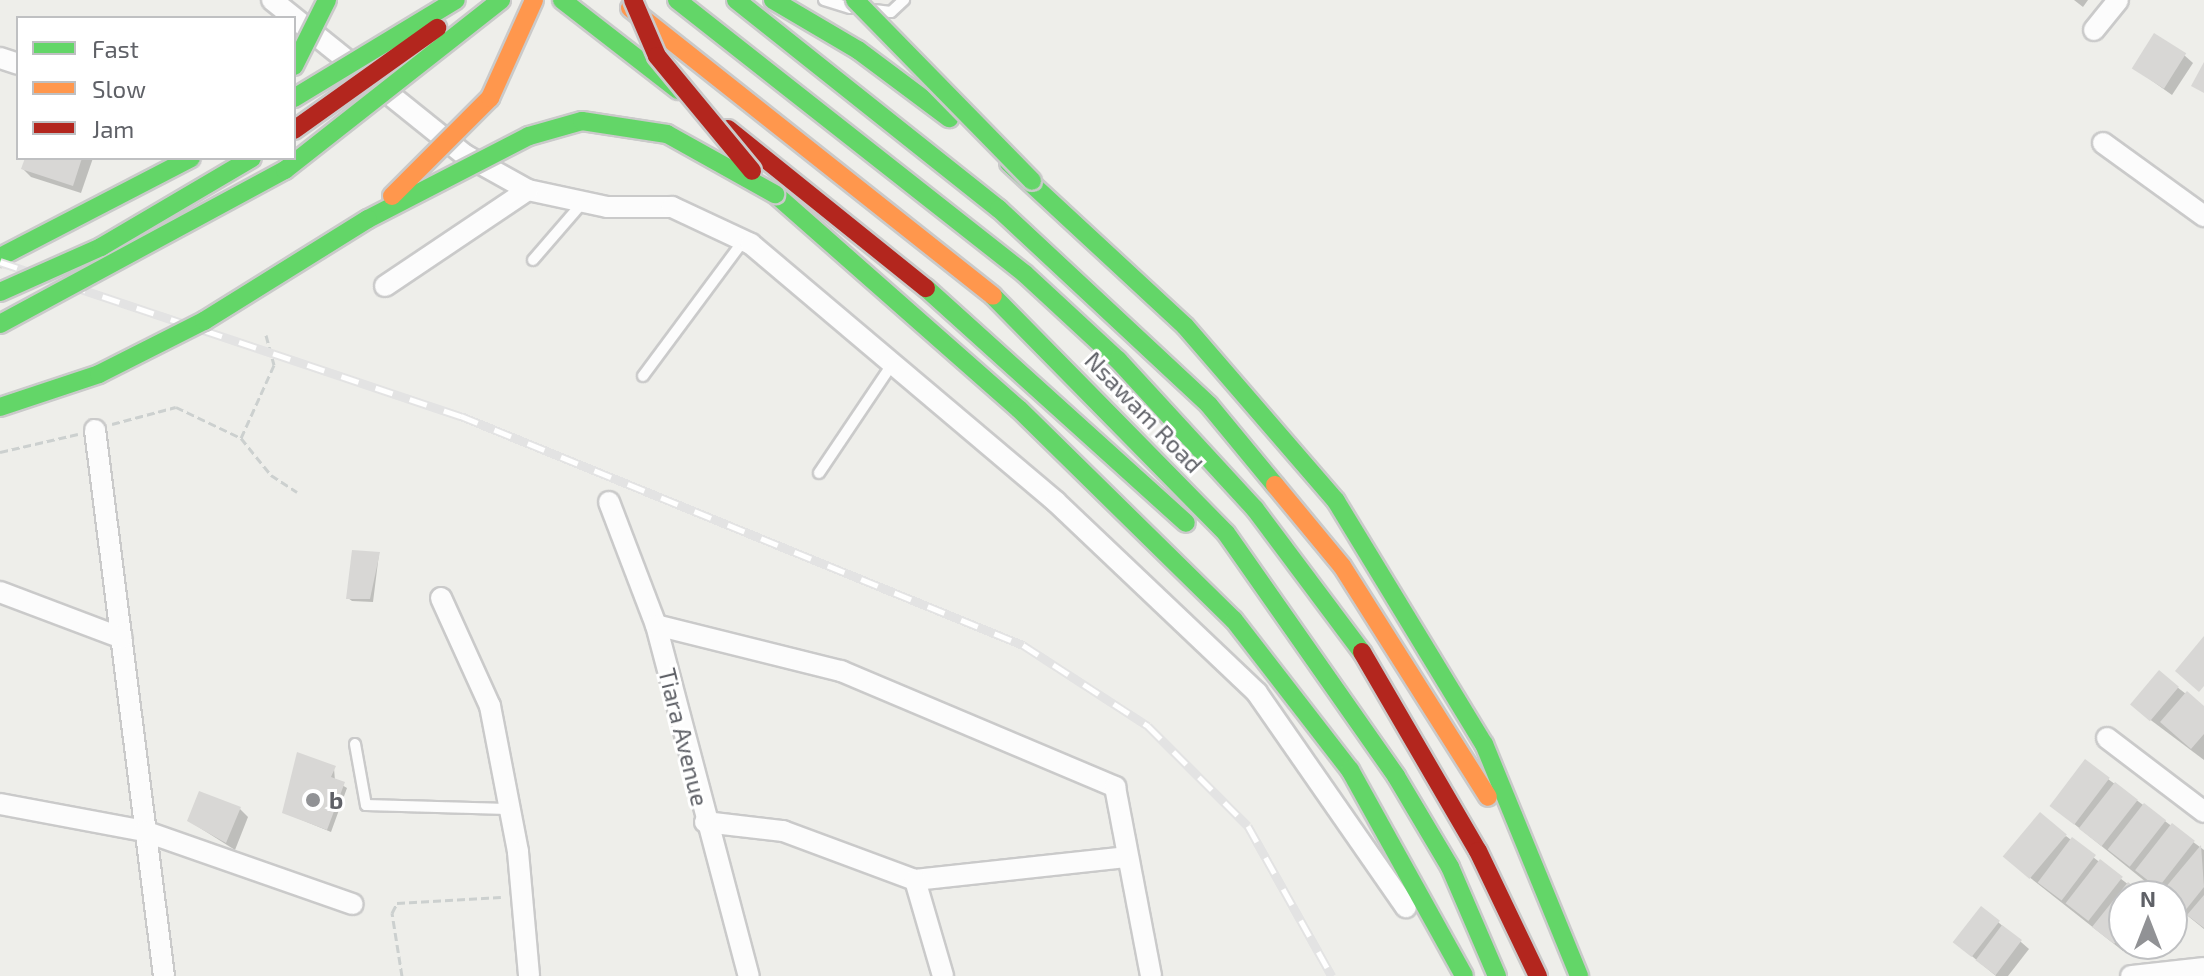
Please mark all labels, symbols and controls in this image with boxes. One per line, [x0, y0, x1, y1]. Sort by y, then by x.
legend [16, 16, 296, 160]
text: Fast [92, 34, 139, 63]
text: Slow [92, 74, 146, 103]
text: Jam [92, 114, 134, 143]
street label: Nsawam Road [1079, 346, 1209, 478]
street label: Tiara Avenue [653, 665, 715, 809]
place label: b [329, 786, 343, 814]
marker: b [304, 791, 322, 809]
north arrow [2108, 880, 2188, 960]
text: N [2140, 885, 2156, 911]

